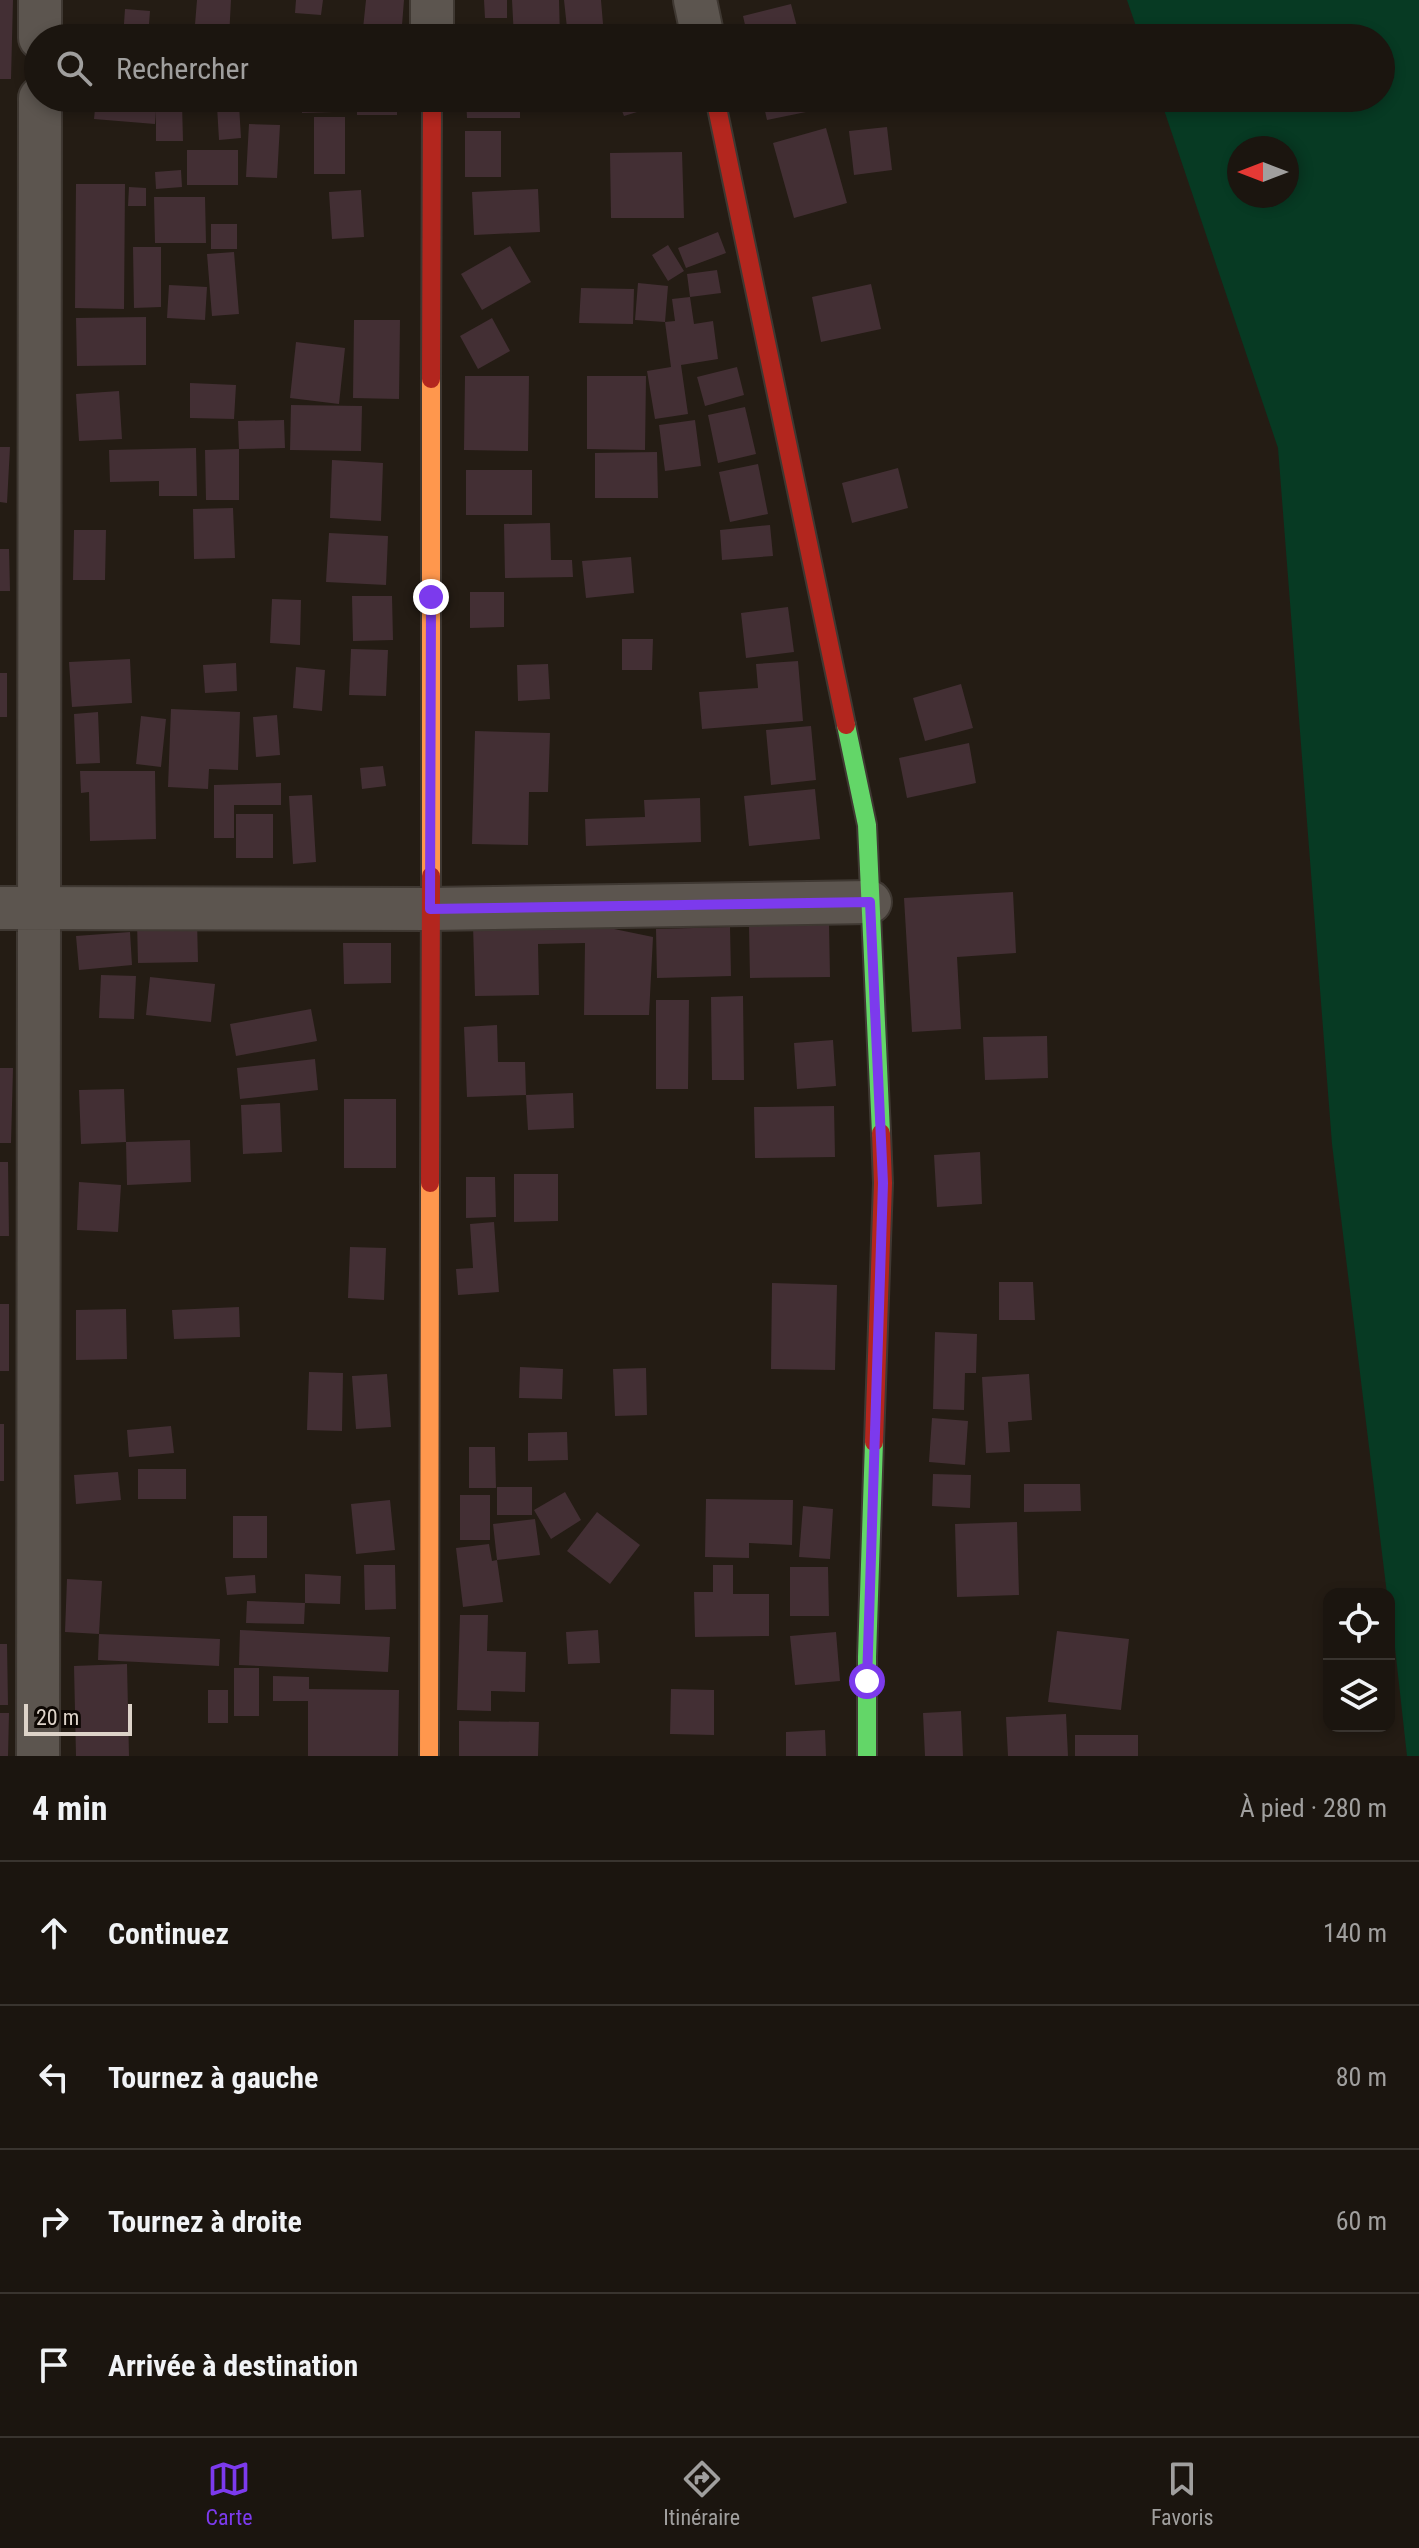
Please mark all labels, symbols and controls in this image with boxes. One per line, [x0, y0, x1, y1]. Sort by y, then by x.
search box [24, 24, 1395, 112]
icon: search [52, 46, 96, 90]
text: Rechercher [116, 51, 249, 86]
north arrow [1227, 136, 1299, 208]
route end [413, 579, 449, 615]
map controls [1323, 1588, 1395, 1732]
button: locate [1323, 1588, 1395, 1660]
button: layers [1323, 1660, 1395, 1732]
route start [849, 1663, 885, 1699]
scale bar [24, 1700, 132, 1736]
text: 20 m [36, 1705, 79, 1730]
text: 4 min [32, 1788, 108, 1828]
text: À pied · 280 m [1240, 1793, 1387, 1823]
icon: ahead [32, 1911, 76, 1955]
text: Continuez [108, 1916, 229, 1951]
text: 140 m [1323, 1918, 1387, 1948]
icon: left [32, 2055, 76, 2099]
text: Tournez à gauche [108, 2060, 318, 2095]
text: 80 m [1336, 2062, 1387, 2092]
icon: right [32, 2199, 76, 2243]
text: Tournez à droite [108, 2204, 302, 2239]
text: 60 m [1336, 2206, 1387, 2236]
icon: arrive [32, 2343, 76, 2387]
text: Arrivée à destination [108, 2348, 358, 2383]
tab: Carte [205, 2457, 253, 2530]
tab: Itinéraire [663, 2457, 740, 2530]
tab: Favoris [1151, 2457, 1214, 2530]

